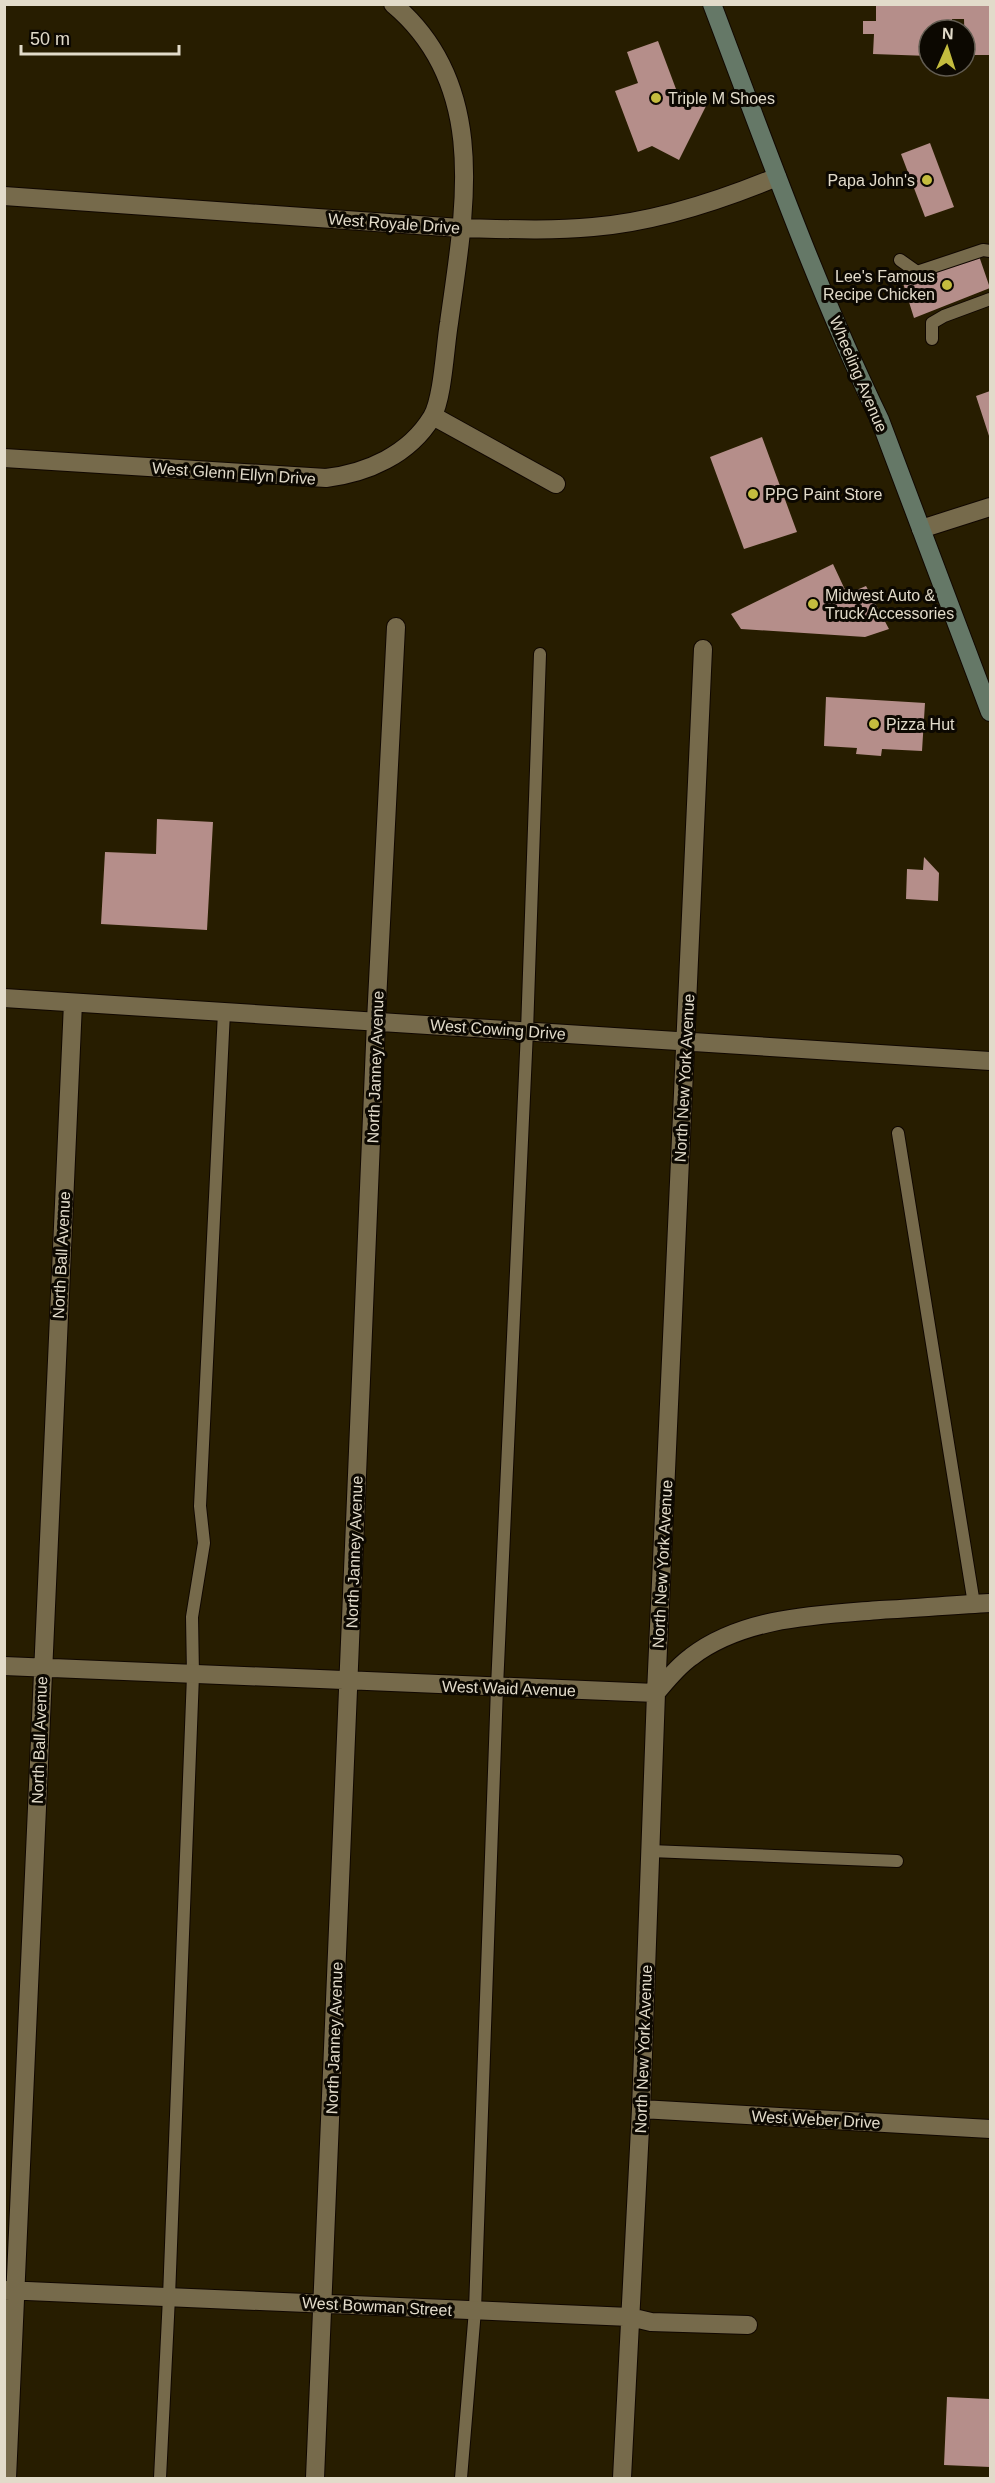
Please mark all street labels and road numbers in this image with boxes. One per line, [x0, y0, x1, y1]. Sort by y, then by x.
street label: West Royale Drive [327, 210, 461, 237]
street label: Wheeling Avenue [826, 314, 891, 435]
street label: West Glenn Ellyn Drive [151, 459, 317, 488]
street label: North Janney Avenue [364, 990, 387, 1144]
street label: North New York Avenue [672, 993, 697, 1163]
street label: West Cowing Drive [430, 1016, 566, 1043]
street label: North Ball Avenue [50, 1191, 73, 1319]
street label: North Janney Avenue [343, 1475, 366, 1629]
street label: North New York Avenue [650, 1479, 675, 1649]
street label: North Ball Avenue [29, 1676, 50, 1804]
street label: West Waid Avenue [442, 1678, 576, 1699]
street label: North Janney Avenue [323, 1961, 346, 2115]
street label: North New York Avenue [632, 1964, 655, 2134]
street label: West Weber Drive [751, 2108, 881, 2131]
street label: West Bowman Street [302, 2294, 453, 2319]

